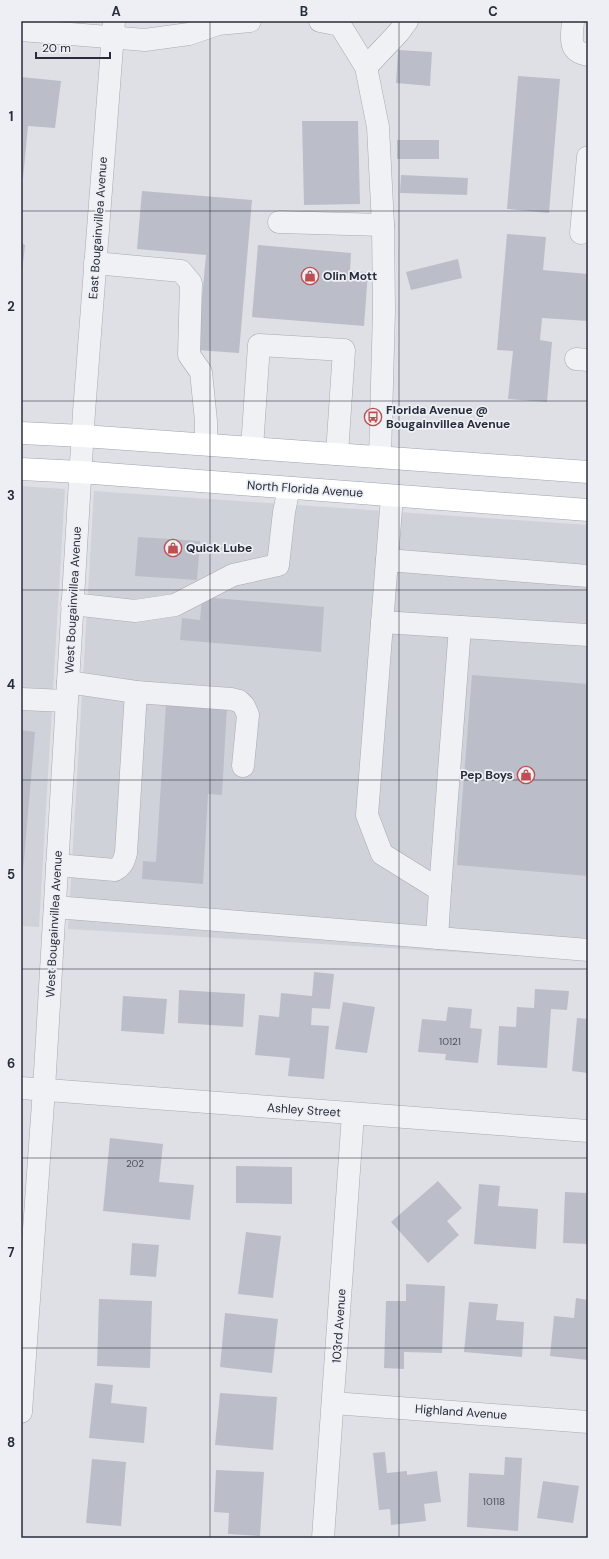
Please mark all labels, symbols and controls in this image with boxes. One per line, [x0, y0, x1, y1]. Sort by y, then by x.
text: A [111, 3, 121, 20]
text: B [300, 3, 308, 20]
text: C [488, 3, 498, 20]
scale bar [36, 34, 110, 60]
text: 20 m [42, 40, 71, 56]
text: 1 [9, 108, 13, 125]
street label: East Bougainvillea Avenue [85, 156, 111, 300]
shop icon: Olin Mott [300, 266, 320, 286]
place label: Olin Mott [323, 268, 377, 284]
text: 2 [7, 298, 15, 315]
place label: Florida Avenue @ Bougainvillea Avenue [386, 402, 510, 432]
bus stop icon: Florida Avenue @ Bougainvillea Avenue [363, 407, 383, 427]
street label: North Florida Avenue [246, 477, 364, 501]
text: 3 [7, 487, 15, 504]
street label: West Bougainvillea Avenue [61, 526, 85, 674]
shop icon: Quick Lube [163, 538, 183, 558]
place label: Quick Lube [186, 540, 252, 556]
text: 4 [7, 676, 15, 693]
shop icon: Pep Boys [516, 765, 536, 785]
place label: Pep Boys [460, 767, 513, 783]
street label: West Bougainvillea Avenue [42, 850, 66, 998]
text: 5 [7, 866, 15, 883]
house number: 10121 [439, 1035, 461, 1048]
text: 6 [7, 1055, 15, 1072]
street label: Ashley Street [267, 1099, 342, 1121]
house number: 202 [126, 1157, 144, 1170]
text: 7 [8, 1244, 15, 1261]
street label: 103rd Avenue [328, 1288, 350, 1364]
street label: Highland Avenue [414, 1401, 508, 1423]
text: 8 [7, 1434, 15, 1451]
house number: 10118 [483, 1495, 505, 1508]

